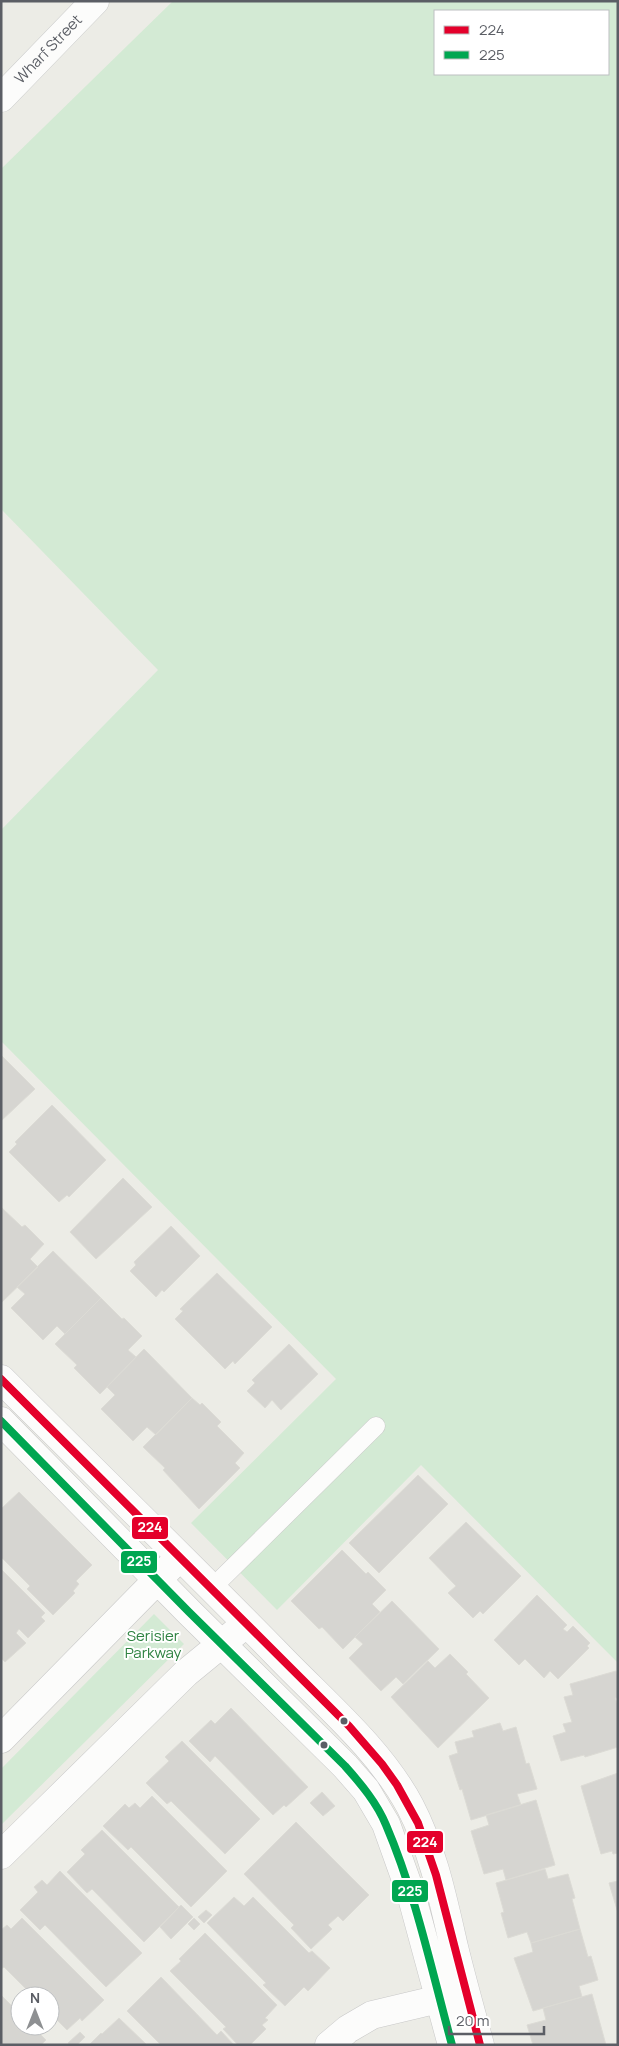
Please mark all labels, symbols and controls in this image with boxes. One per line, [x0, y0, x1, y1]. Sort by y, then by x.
street label: Wharf Street [9, 9, 87, 88]
legend [434, 10, 609, 75]
text: 224 [479, 19, 505, 40]
text: 225 [479, 44, 505, 65]
line badge: 224 [131, 1516, 169, 1540]
text: 224 [138, 1517, 162, 1536]
line badge: 225 [120, 1550, 158, 1574]
text: 225 [127, 1551, 151, 1570]
park label: Serisier Parkway [125, 1625, 181, 1663]
unlabelled marker [339, 1716, 349, 1726]
unlabelled marker [319, 1740, 329, 1750]
line badge: 224 [406, 1830, 444, 1854]
text: 224 [413, 1832, 437, 1851]
line badge: 225 [391, 1879, 429, 1903]
text: 225 [398, 1881, 422, 1900]
north arrow [10, 1986, 60, 2036]
text: N [30, 1988, 40, 2007]
scale bar [449, 2004, 544, 2036]
text: 20 m [456, 2010, 489, 2031]

